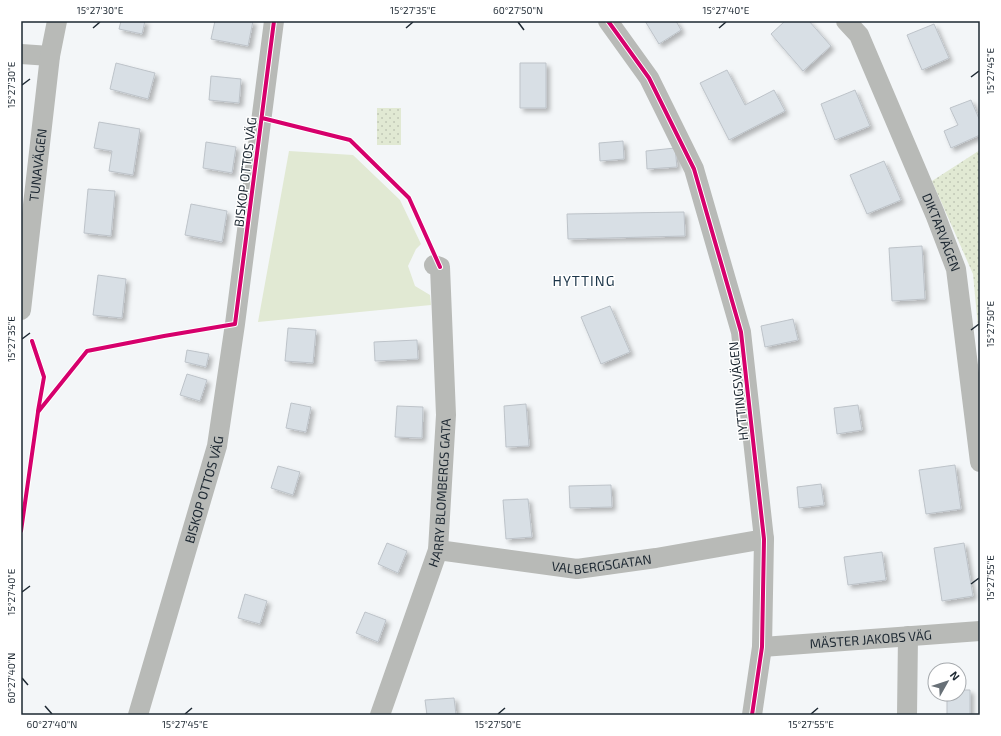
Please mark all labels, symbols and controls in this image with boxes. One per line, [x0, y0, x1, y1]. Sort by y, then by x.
text: 15°27'30"E [77, 4, 124, 16]
text: 15°27'35"E [390, 4, 436, 16]
text: 60°27'50"N [493, 4, 543, 16]
text: 15°27'40"E [703, 4, 750, 16]
text: 15°27'45"E [984, 47, 996, 94]
text: 15°27'30"E [5, 61, 17, 108]
street label: BISKOP OTTOS VÄG [230, 116, 260, 228]
street label: TUNAVÄGEN [25, 128, 50, 202]
street label: DIKTARVÄGEN [919, 191, 964, 274]
district label: HYTTING [553, 272, 615, 289]
text: 15°27'50"E [984, 300, 996, 347]
text: 15°27'35"E [5, 316, 17, 362]
street label: HYTTINGSVÄGEN [725, 341, 751, 441]
street label: HARRY BLOMBERGS GATA [425, 418, 454, 569]
street label: BISKOP OTTOS VÄG [181, 435, 226, 545]
street label: VALBERGSGATAN [551, 551, 652, 577]
text: 15°27'55"E [984, 555, 996, 601]
text: 15°27'40"E [5, 568, 17, 615]
street label: MÄSTER JAKOBS VÄG [809, 627, 932, 651]
text: 60°27'40"N [5, 653, 17, 703]
north arrow [927, 662, 967, 702]
text: N [948, 668, 963, 683]
text: 60°27'40"N [27, 718, 77, 730]
text: 15°27'45"E [162, 718, 209, 730]
text: 15°27'50"E [475, 718, 522, 730]
text: 15°27'55"E [788, 718, 834, 730]

